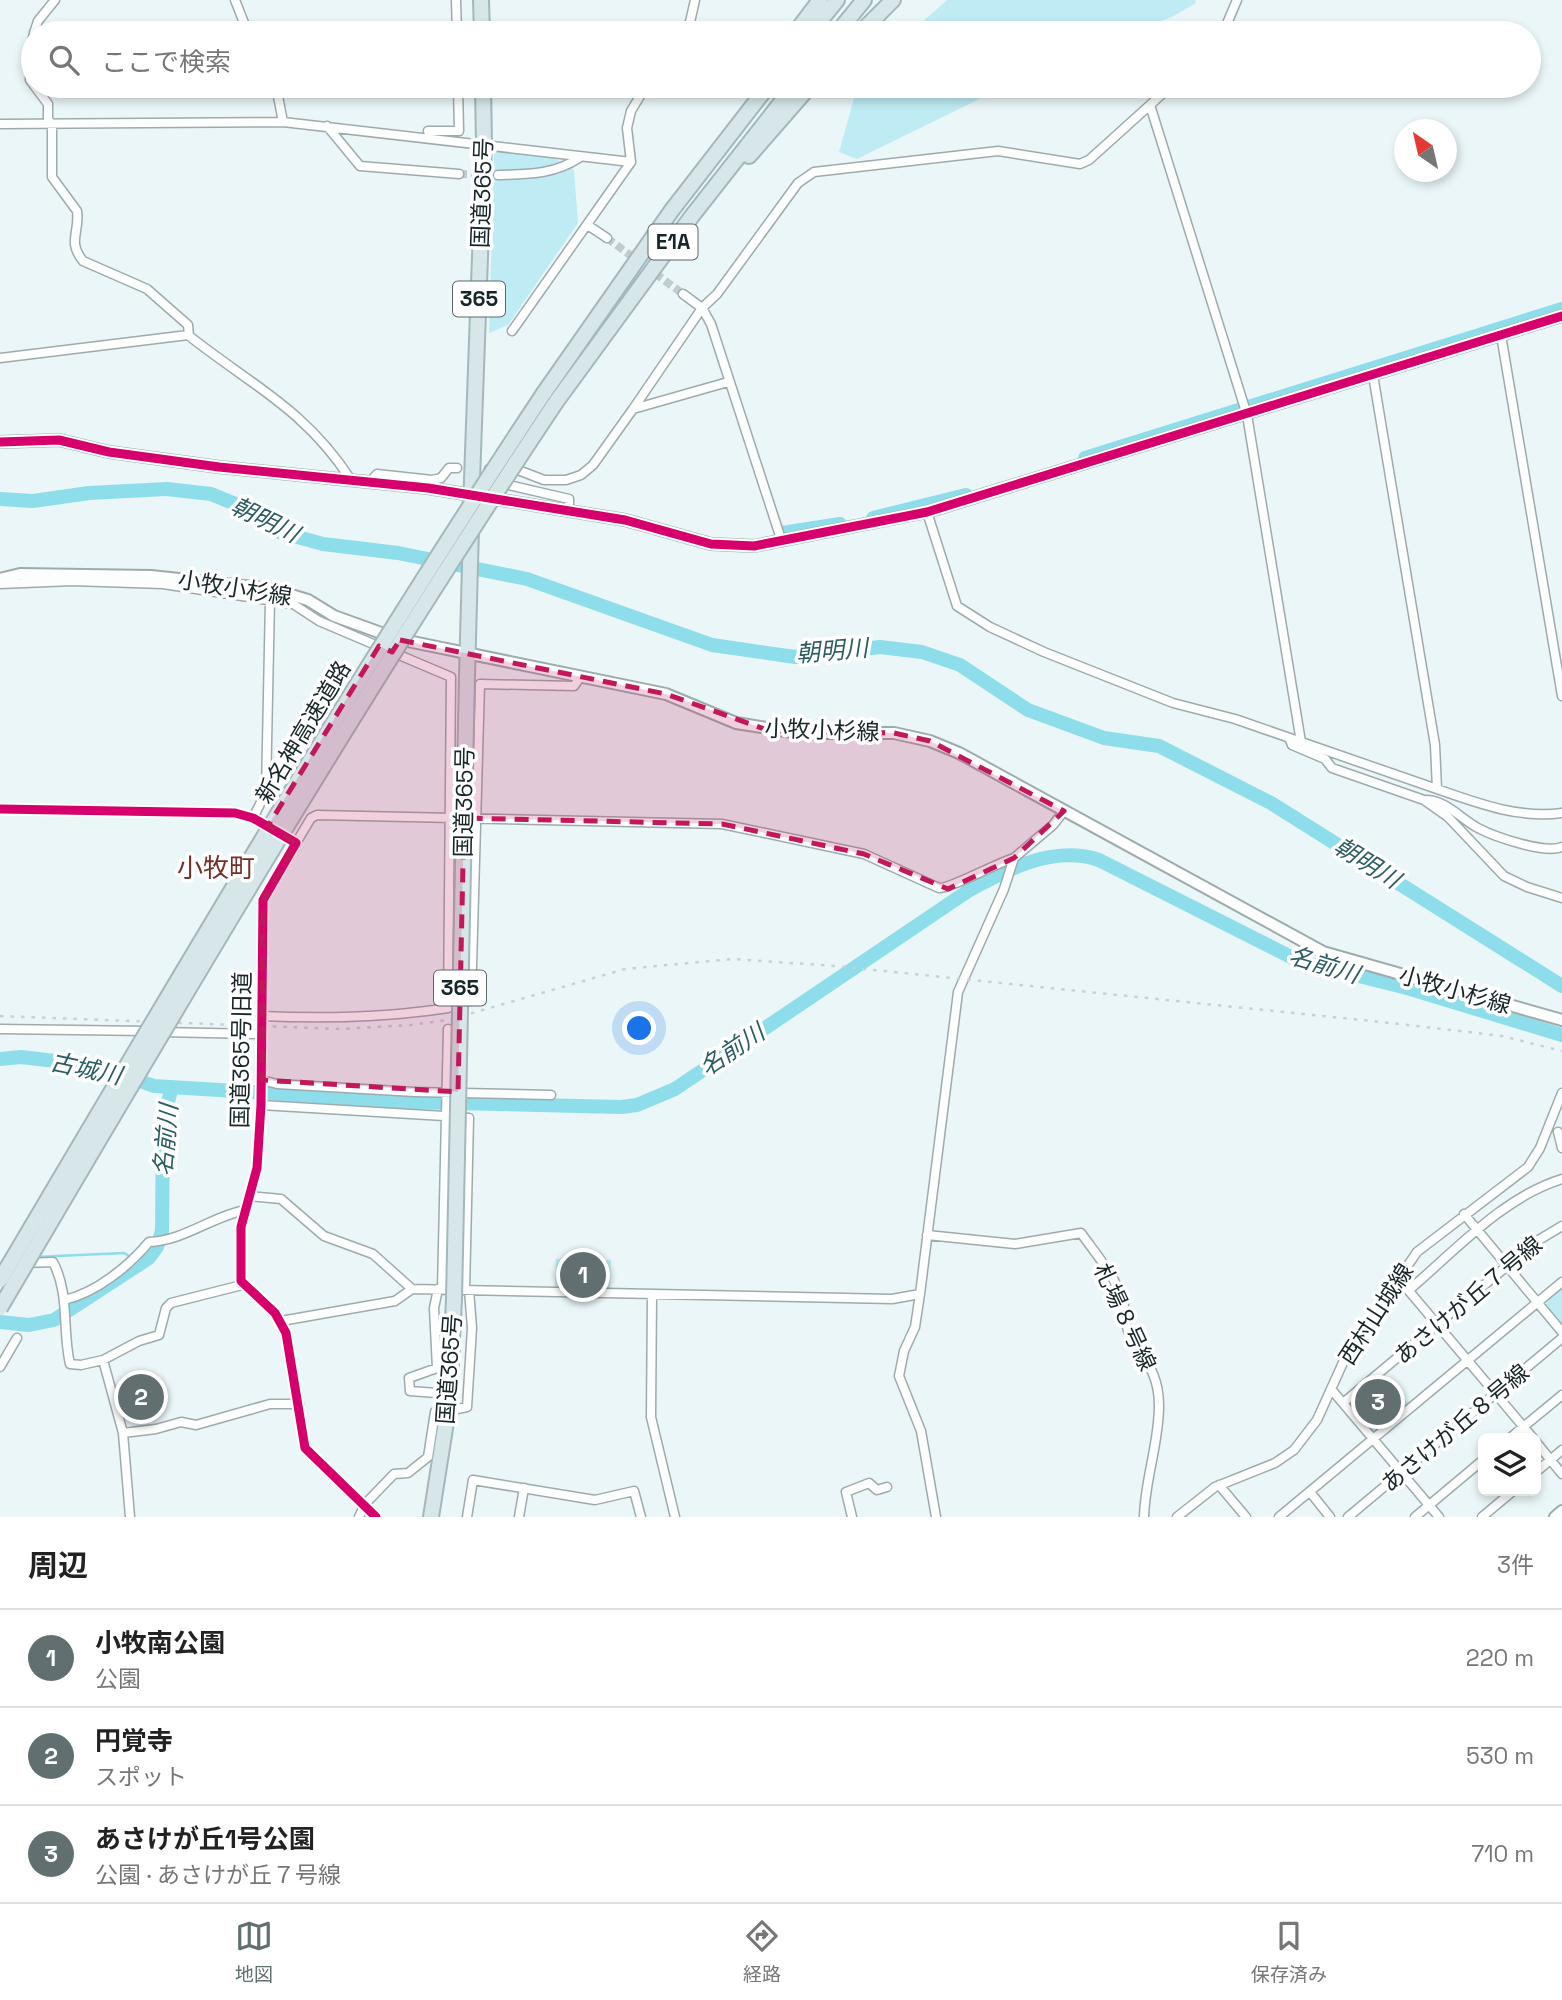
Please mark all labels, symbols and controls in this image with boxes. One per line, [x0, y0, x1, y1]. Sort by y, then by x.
search box [21, 21, 1541, 98]
icon: search [45, 41, 83, 79]
text: ここで検索 [101, 45, 231, 79]
north arrow [1394, 119, 1457, 182]
street label: 国道365号 [465, 137, 499, 249]
road number: E1A [648, 224, 698, 260]
road number: 365 [453, 282, 505, 316]
water label: 朝明川 [226, 490, 307, 551]
street label: 小牧小杉線 [176, 564, 294, 612]
water label: 朝明川 [795, 632, 872, 669]
street label: 新名神高速道路 [249, 655, 357, 809]
street label: 小牧小杉線 [764, 713, 880, 747]
street label: 国道365号 [448, 746, 480, 858]
water label: 朝明川 [1329, 830, 1409, 896]
district label: 小牧町 [177, 851, 255, 885]
water label: 名前川 [1285, 939, 1366, 991]
street label: 小牧小杉線 [1396, 960, 1514, 1020]
road number: 365 [434, 970, 486, 1006]
street label: 国道365号旧道 [225, 971, 257, 1129]
your location [622, 1011, 656, 1045]
water label: 名前川 [693, 1015, 773, 1083]
water label: 古城川 [48, 1046, 127, 1092]
water label: 名前川 [147, 1100, 184, 1177]
street label: あさけが丘７号線 [1388, 1229, 1548, 1371]
pin: 1 [560, 1249, 606, 1301]
street label: 西村山城線 [1332, 1258, 1420, 1370]
street label: 札場８号線 [1087, 1259, 1163, 1375]
street label: 国道365号 [430, 1313, 468, 1425]
street label: あさけが丘８号線 [1375, 1357, 1535, 1499]
pin: 2 [118, 1371, 164, 1423]
pin: 3 [1355, 1376, 1401, 1428]
map controls [1478, 1433, 1541, 1496]
button: layers [1478, 1433, 1541, 1496]
text: 周辺 [28, 1546, 88, 1585]
text: 3件 [1497, 1550, 1534, 1580]
text: 小牧南公園 [95, 1626, 225, 1660]
text: 1 [46, 1643, 56, 1673]
text: 220 m [1466, 1643, 1534, 1673]
text: 公園 [95, 1664, 141, 1694]
text: 円覚寺 [95, 1724, 173, 1758]
text: 2 [44, 1741, 58, 1771]
text: 530 m [1466, 1741, 1534, 1771]
text: スポット [95, 1762, 187, 1792]
text: あさけが丘1号公園 [95, 1822, 315, 1856]
text: 3 [44, 1839, 58, 1869]
text: 710 m [1471, 1839, 1534, 1869]
text: 公園 · あさけが丘７号線 [95, 1860, 341, 1890]
tab: 地図 [235, 1917, 273, 1987]
tab: 経路 [743, 1917, 781, 1987]
tab: 保存済み [1251, 1917, 1327, 1987]

